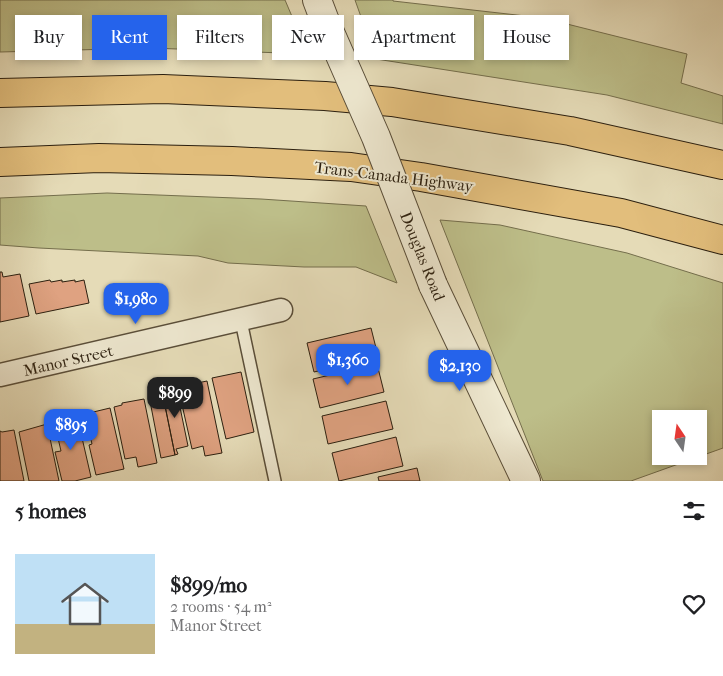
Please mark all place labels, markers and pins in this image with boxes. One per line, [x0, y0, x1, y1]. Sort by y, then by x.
pin: $1,980 [95, 282, 177, 325]
pin: $1,360 [307, 344, 389, 386]
pin: $2,130 [419, 350, 501, 392]
pin: $899 [145, 376, 205, 419]
pin: $895 [41, 408, 101, 451]

